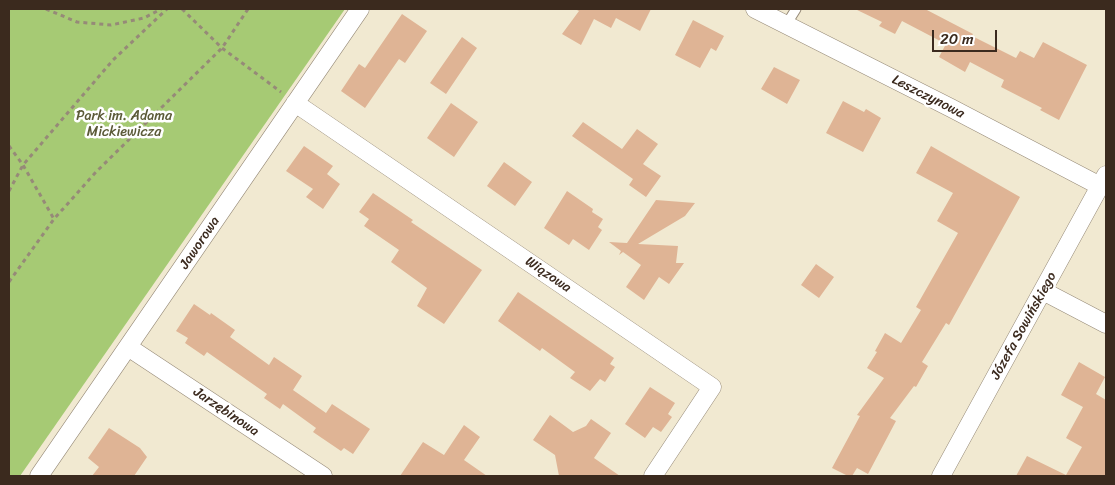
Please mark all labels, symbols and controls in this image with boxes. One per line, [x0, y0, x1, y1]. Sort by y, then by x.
scale bar [935, 20, 1000, 52]
text: 20 m [940, 26, 974, 52]
street label: Leszczynowa [889, 72, 967, 122]
park label: Park im. Adama Mickiewicza [76, 108, 172, 140]
street label: Jaworowa [176, 214, 224, 272]
street label: Wiązowa [522, 253, 574, 297]
street label: Józefa Sowińskiego [987, 269, 1061, 383]
street label: Jarzębinowa [190, 384, 262, 440]

